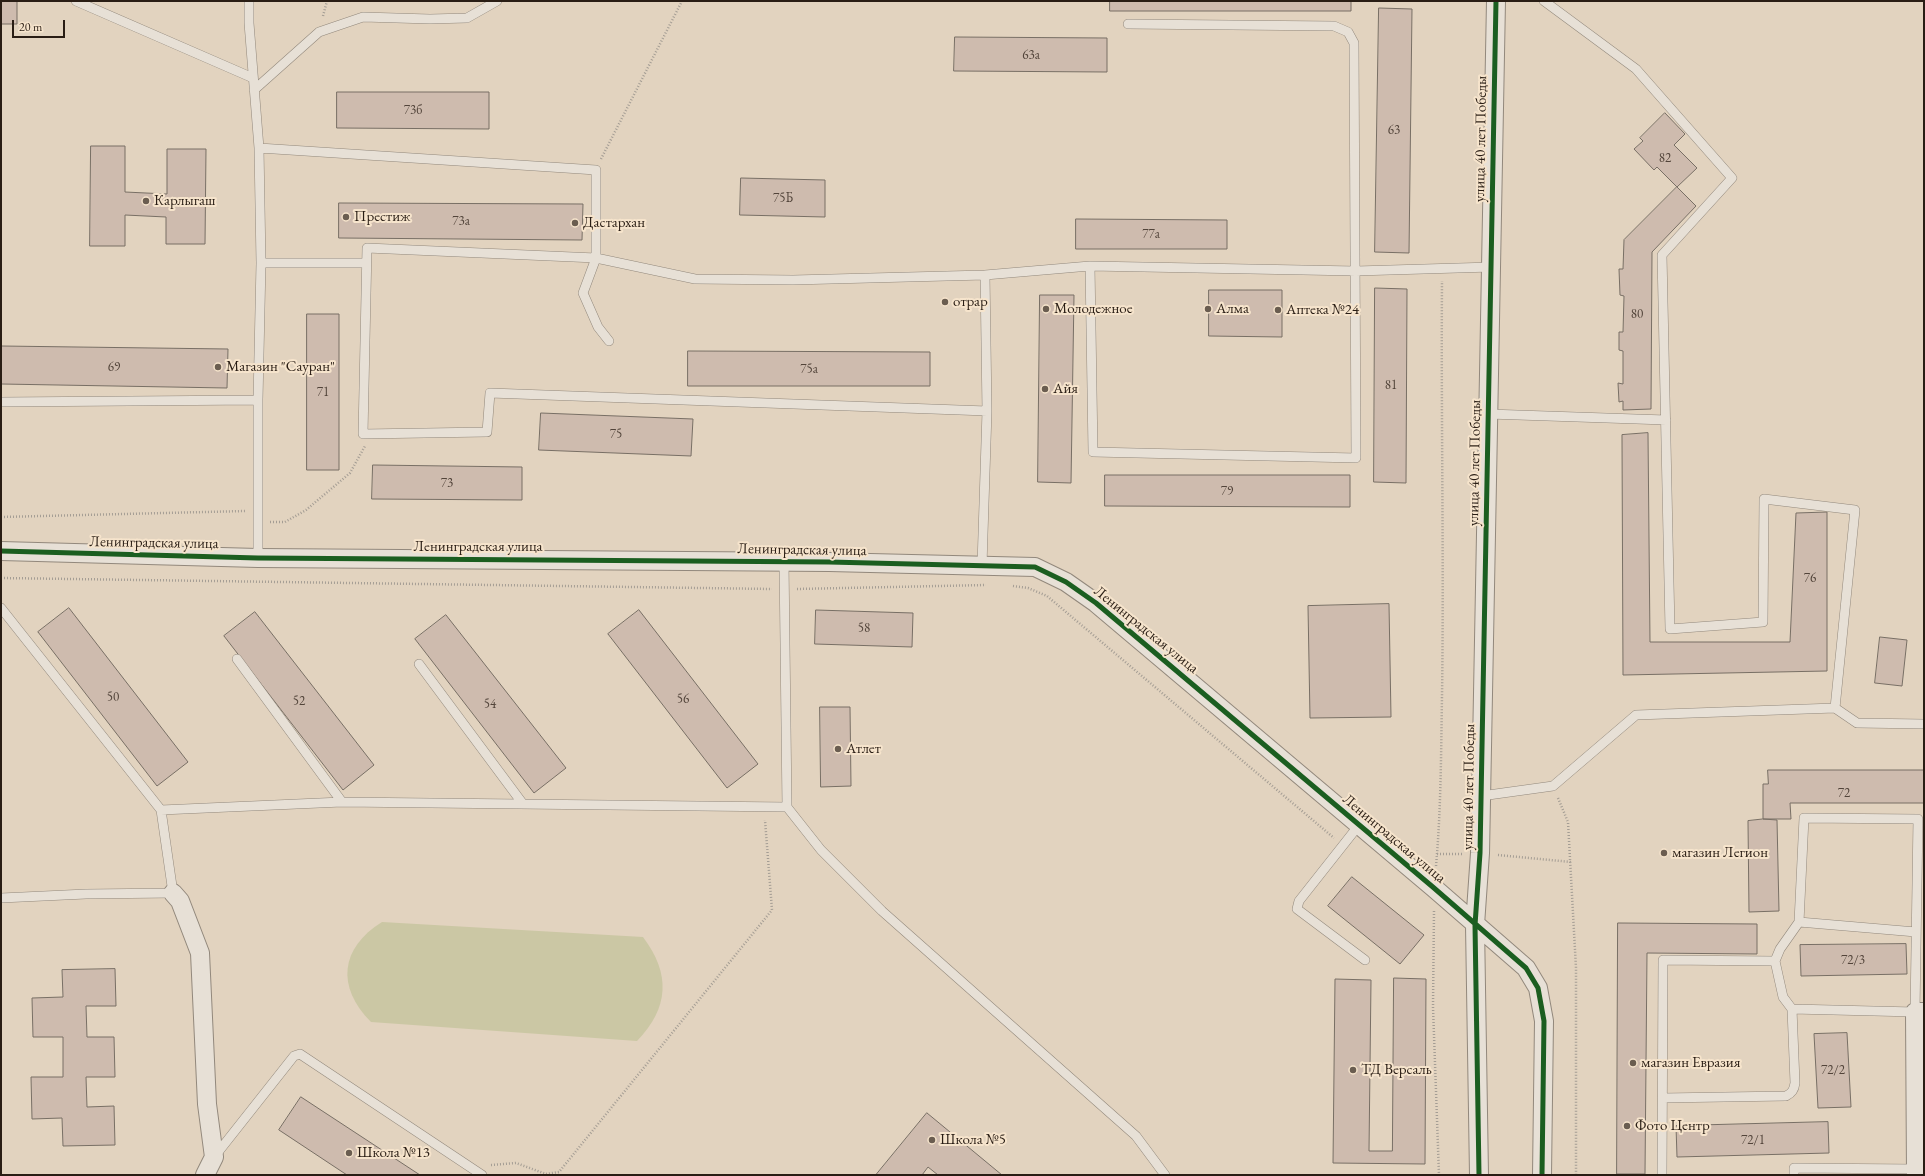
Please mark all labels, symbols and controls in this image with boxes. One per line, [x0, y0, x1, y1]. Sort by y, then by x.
scale bar [14, 12, 67, 38]
text: 20 m [19, 19, 42, 35]
house number: 63а [1022, 47, 1040, 63]
street label: улица 40 лет Победы [1471, 76, 1491, 202]
house number: 73б [404, 102, 422, 118]
house number: 63 [1388, 122, 1400, 138]
house number: 82 [1659, 150, 1671, 166]
house number: 75Б [773, 190, 793, 206]
place label: Карлыгаш [154, 192, 215, 210]
marker: Карлыгаш [141, 196, 151, 206]
place label: Престиж [354, 208, 411, 226]
marker: Престиж [341, 212, 351, 222]
house number: 73а [452, 213, 470, 229]
place label: Дастархан [583, 214, 645, 232]
marker: Дастархан [570, 218, 580, 228]
house number: 77а [1142, 226, 1160, 242]
place label: отрар [953, 293, 988, 311]
marker: отрар [940, 297, 950, 307]
place label: Молодежное [1054, 300, 1133, 318]
place label: Алма [1216, 300, 1249, 318]
place label: Аптека №24 [1286, 301, 1359, 319]
marker: Молодежное [1041, 304, 1051, 314]
marker: Алма [1203, 304, 1213, 314]
marker: Аптека №24 [1273, 305, 1283, 315]
house number: 80 [1631, 306, 1643, 322]
place label: Магазин "Сауран" [226, 358, 335, 376]
house number: 69 [108, 359, 120, 375]
house number: 75а [800, 361, 818, 377]
marker: Магазин "Сауран" [213, 362, 223, 372]
house number: 81 [1385, 377, 1397, 393]
place label: Айя [1053, 380, 1078, 398]
house number: 71 [317, 384, 329, 400]
marker: Айя [1040, 384, 1050, 394]
street label: улица 40 лет Победы [1465, 400, 1485, 526]
house number: 75 [610, 426, 622, 442]
house number: 73 [441, 475, 453, 491]
house number: 79 [1221, 483, 1233, 499]
street label: Ленинградская улица [89, 533, 219, 553]
street label: Ленинградская улица [413, 538, 543, 556]
street label: Ленинградская улица [737, 540, 867, 560]
house number: 76 [1804, 570, 1816, 586]
street label: Ленинградская улица [1090, 582, 1202, 678]
house number: 58 [858, 620, 870, 636]
house number: 50 [107, 689, 119, 705]
house number: 56 [677, 691, 689, 707]
house number: 52 [293, 693, 305, 709]
house number: 54 [484, 696, 496, 712]
street label: улица 40 лет Победы [1459, 724, 1479, 850]
place label: Атлет [846, 740, 881, 758]
marker: Атлет [833, 744, 843, 754]
house number: 72 [1838, 785, 1850, 801]
street label: Ленинградская улица [1339, 791, 1449, 887]
place label: магазин Легион [1672, 844, 1768, 862]
marker: магазин Легион [1659, 848, 1669, 858]
house number: 72/3 [1841, 952, 1865, 968]
place label: магазин Евразия [1641, 1054, 1740, 1072]
marker: магазин Евразия [1628, 1058, 1638, 1068]
place label: ТД Версаль [1361, 1061, 1432, 1079]
house number: 72/2 [1821, 1062, 1845, 1078]
marker: ТД Версаль [1348, 1065, 1358, 1075]
place label: Фото Центр [1635, 1117, 1710, 1135]
marker: Фото Центр [1622, 1121, 1632, 1131]
place label: Школа №5 [940, 1131, 1006, 1149]
house number: 72/1 [1741, 1132, 1765, 1148]
marker: Школа №5 [927, 1135, 937, 1145]
place label: Школа №13 [357, 1144, 430, 1162]
marker: Школа №13 [344, 1148, 354, 1158]

